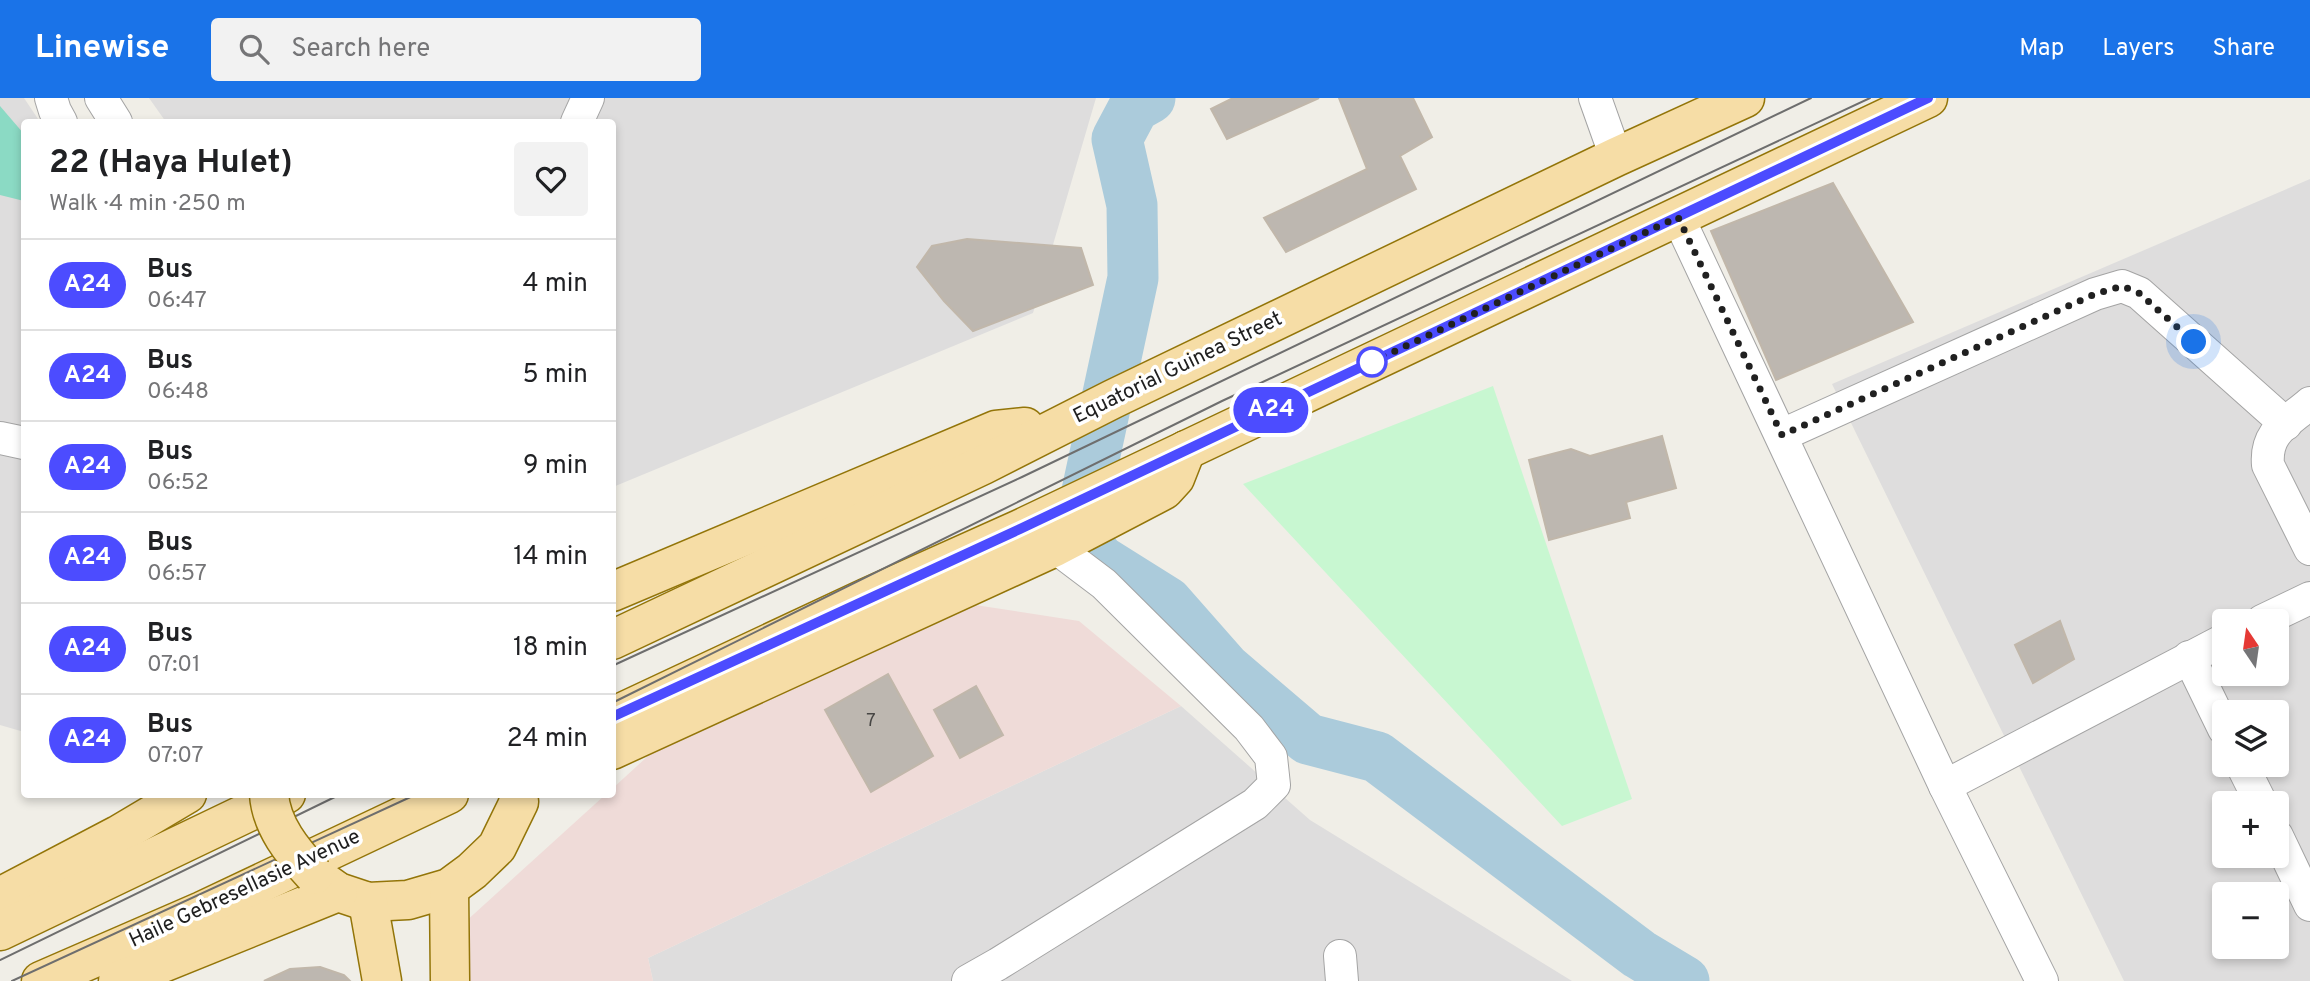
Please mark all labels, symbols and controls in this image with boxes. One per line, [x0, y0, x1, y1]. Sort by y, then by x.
search box [211, 18, 701, 81]
text: Linewise [35, 28, 169, 70]
icon: search [235, 30, 273, 68]
text: Search here [291, 33, 430, 66]
text: Map [2019, 34, 2064, 64]
text: Layers [2102, 34, 2174, 64]
text: Share [2212, 34, 2275, 64]
button: heart [514, 142, 588, 216]
text: 22 (Haya Hulet) [49, 143, 293, 185]
text: Walk · 4 min · 250 m [49, 190, 246, 219]
text: Bus [147, 254, 193, 287]
text: 4 min [522, 268, 588, 301]
text: A24 [64, 270, 111, 300]
text: 06:47 [147, 287, 207, 316]
street label: Equatorial Guinea Street [1069, 306, 1287, 430]
your location [2176, 324, 2211, 359]
text: Bus [147, 345, 193, 378]
unlabelled marker [1357, 347, 1387, 377]
text: 5 min [522, 359, 588, 392]
text: A24 [64, 361, 111, 391]
text: 06:48 [147, 378, 209, 407]
line badge: A24 [1231, 387, 1311, 433]
text: A24 [1247, 395, 1295, 425]
text: Bus [147, 436, 193, 469]
text: 9 min [523, 450, 588, 483]
text: A24 [64, 452, 111, 482]
text: 06:52 [147, 469, 209, 498]
text: Bus [147, 527, 193, 560]
text: 14 min [513, 541, 588, 574]
text: A24 [64, 543, 111, 573]
text: 06:57 [147, 560, 207, 589]
north arrow [2212, 609, 2289, 686]
map controls [2212, 609, 2289, 959]
text: Bus [147, 618, 193, 651]
text: 18 min [513, 632, 588, 665]
text: A24 [64, 634, 111, 664]
text: 07:01 [147, 651, 201, 680]
button: layers [2212, 700, 2289, 777]
text: Bus [147, 709, 193, 742]
house number: 7 [866, 710, 876, 733]
text: 24 min [507, 723, 588, 756]
text: A24 [64, 725, 111, 755]
text: 07:07 [147, 742, 203, 771]
button: + [2212, 791, 2289, 868]
street label: Haile Gebresellasie Avenue [125, 823, 365, 955]
button: − [2212, 882, 2289, 959]

